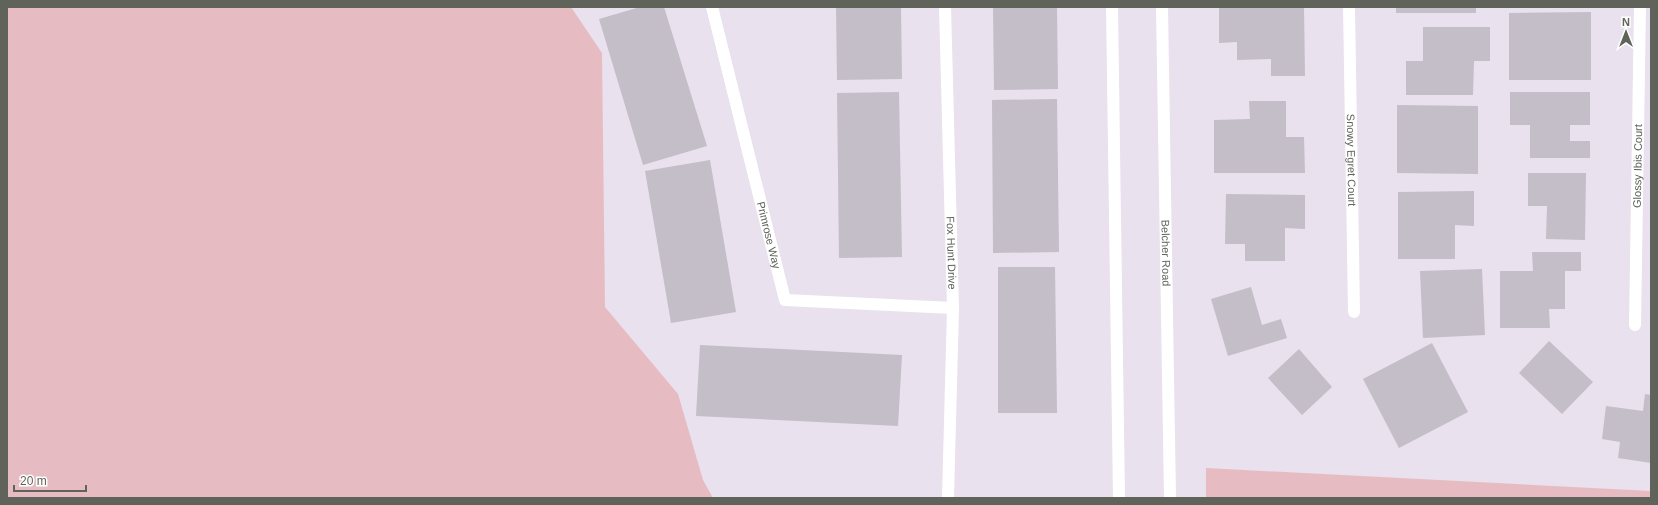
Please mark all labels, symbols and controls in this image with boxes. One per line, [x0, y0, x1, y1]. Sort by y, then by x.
north arrow [1606, 12, 1646, 52]
text: N [1622, 16, 1630, 28]
street label: Snowy Egret Court [1345, 114, 1358, 206]
street label: Glossy Ibis Court [1631, 124, 1644, 208]
street label: Primrose Way [755, 200, 783, 270]
street label: Fox Hunt Drive [945, 216, 959, 290]
street label: Belcher Road [1159, 220, 1173, 286]
scale bar [14, 467, 86, 493]
text: 20 m [20, 474, 47, 488]

